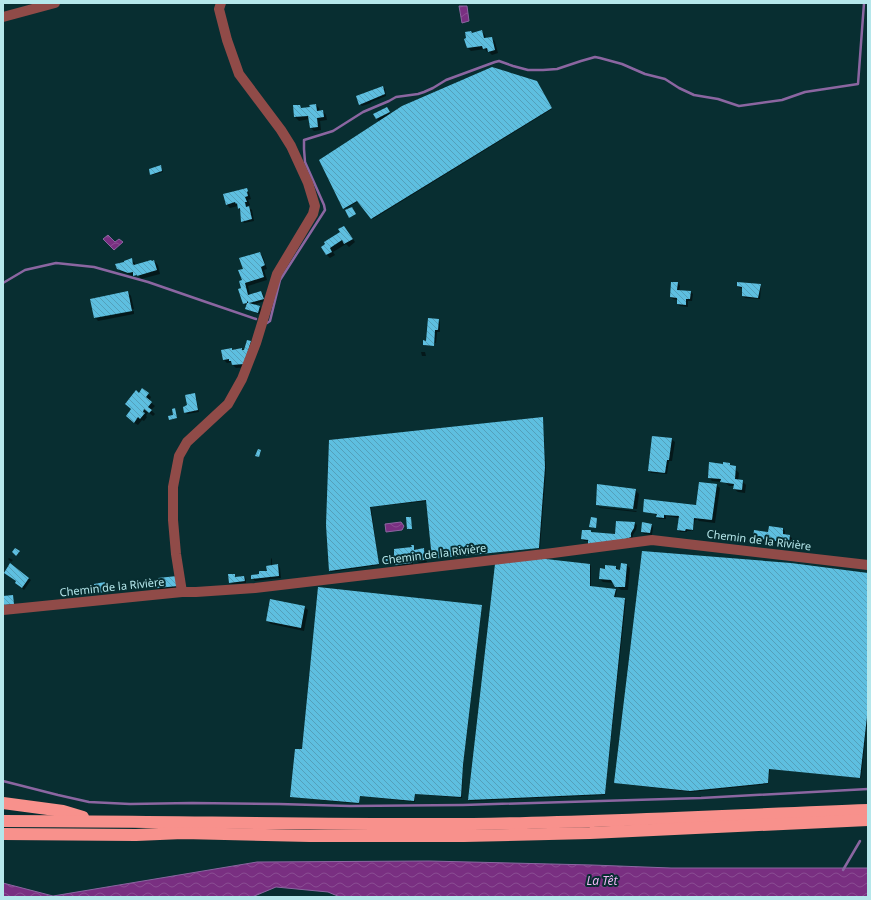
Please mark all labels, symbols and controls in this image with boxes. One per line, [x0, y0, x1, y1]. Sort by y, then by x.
street label: Chemin de la Rivière [706, 526, 812, 553]
street label: Chemin de la Rivière [381, 540, 487, 567]
street label: Chemin de la Rivière [59, 574, 165, 599]
water label: La Têt [587, 872, 618, 889]

